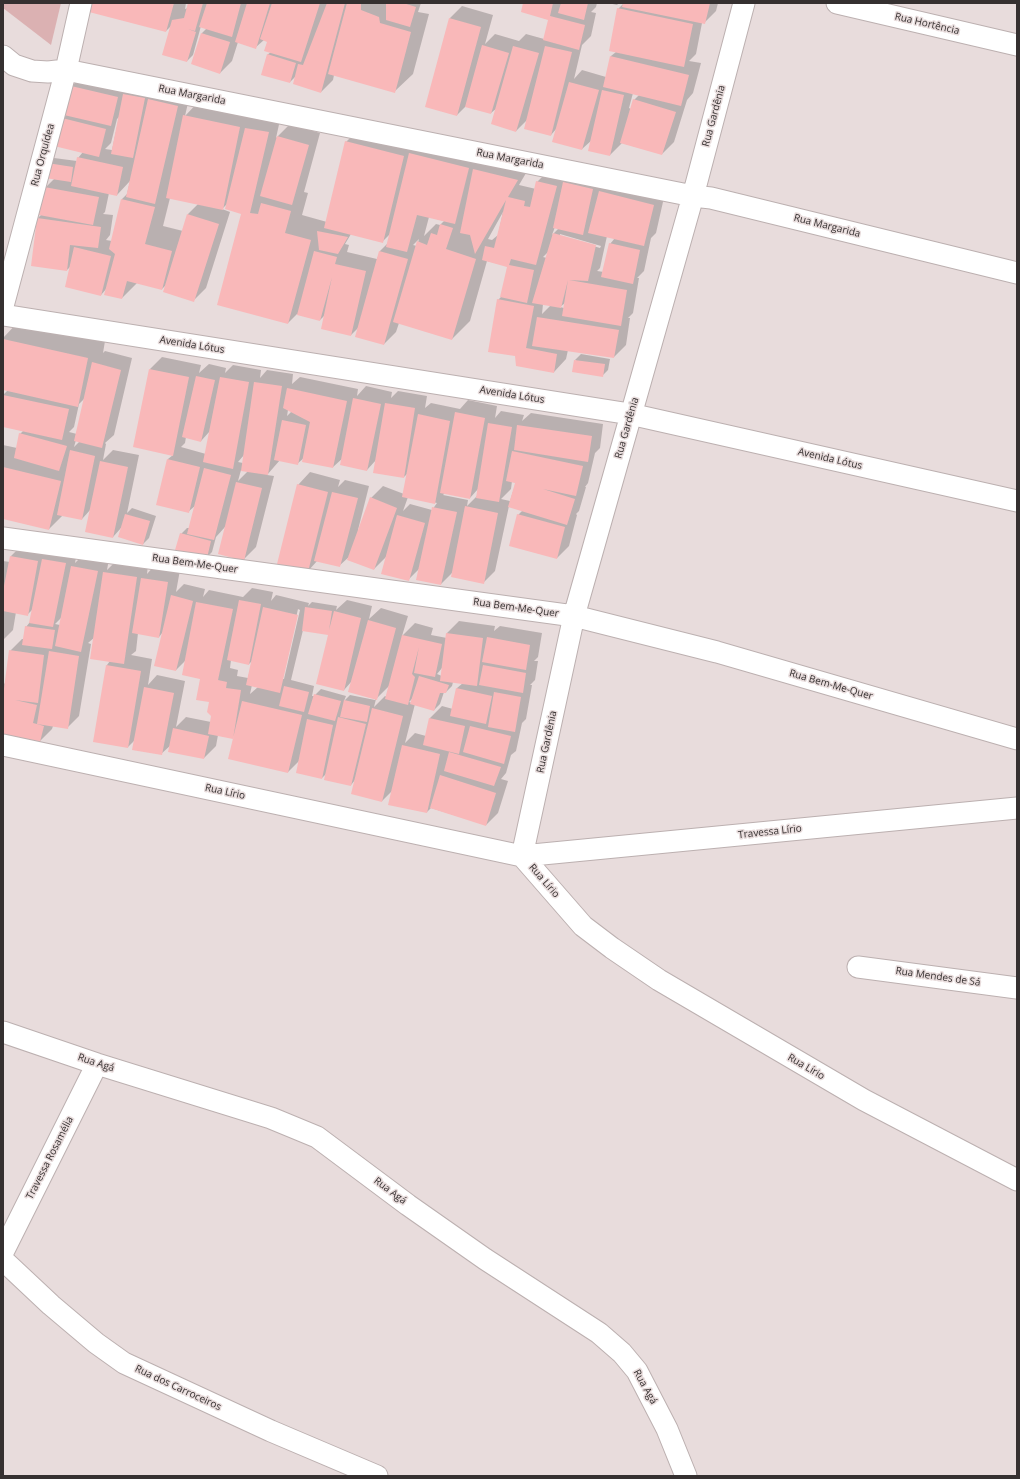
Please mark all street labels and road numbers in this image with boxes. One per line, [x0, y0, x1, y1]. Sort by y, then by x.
street label: Rua Hortência [893, 11, 961, 37]
street label: Rua Margarida [157, 83, 227, 107]
street label: Rua Gardênia [700, 84, 728, 148]
street label: Rua Orquídea [29, 122, 57, 188]
street label: Rua Margarida [475, 147, 545, 171]
street label: Rua Margarida [792, 212, 862, 240]
street label: Avenida Lótus [159, 334, 225, 356]
street label: Avenida Lótus [479, 384, 545, 406]
street label: Rua Gardênia [613, 396, 641, 460]
street label: Avenida Lótus [797, 446, 863, 472]
street label: Rua Bem-Me-Quer [151, 552, 239, 576]
street label: Rua Bem-Me-Quer [472, 596, 560, 620]
street label: Rua Bem-Me-Quer [788, 667, 874, 703]
street label: Rua Gardênia [535, 710, 559, 774]
street label: Rua Lírio [204, 782, 246, 802]
street label: Travessa Lírio [738, 823, 802, 841]
street label: Rua Lírio [526, 862, 562, 900]
street label: Rua Mendes de Sá [895, 965, 981, 989]
street label: Rua Agá [76, 1051, 116, 1075]
street label: Rua Lírio [785, 1052, 827, 1082]
street label: Travessa Rosamélia [24, 1115, 76, 1201]
street label: Rua Agá [371, 1175, 409, 1207]
street label: Rua dos Carroceiros [133, 1363, 223, 1413]
street label: Rua Agá [631, 1368, 659, 1406]

